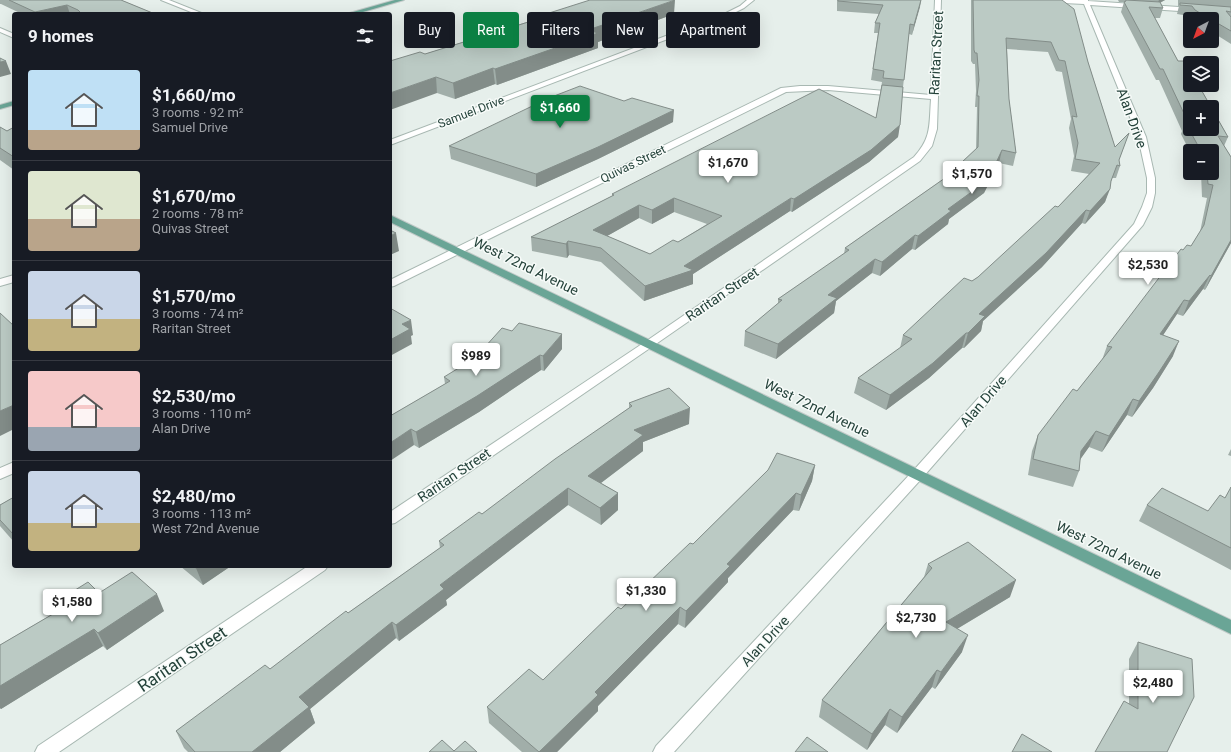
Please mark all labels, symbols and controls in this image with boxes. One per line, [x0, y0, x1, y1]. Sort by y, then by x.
street label: Raritan Street [926, 10, 946, 96]
chip: Buy [404, 12, 455, 48]
chip: Rent [463, 12, 519, 48]
chip: Filters [527, 12, 594, 48]
chip: New [602, 12, 658, 48]
chip: Apartment [666, 12, 760, 48]
north arrow [1183, 12, 1219, 48]
map controls [1183, 12, 1219, 180]
icon: filters [354, 25, 376, 47]
text: 9 homes [28, 26, 94, 46]
button: layers [1183, 56, 1219, 92]
text: $1,660/mo [152, 85, 236, 105]
icon: home [60, 86, 108, 134]
street label: Alan Drive [1114, 86, 1150, 150]
street label: Samuel Drive [436, 93, 506, 131]
pin: $1,660 [527, 95, 593, 129]
text: $1,660 [540, 100, 580, 115]
button: + [1183, 100, 1219, 136]
text: 3 rooms · 92 m² [152, 105, 244, 120]
text: Samuel Drive [152, 120, 228, 135]
street label: Quivas Street [598, 142, 668, 186]
button: − [1183, 144, 1219, 180]
pin: $1,670 [695, 150, 761, 184]
text: $1,670 [708, 155, 748, 170]
pin: $1,570 [939, 161, 1005, 195]
text: $1,570 [952, 166, 992, 181]
text: $1,670/mo [152, 186, 236, 206]
icon: home [60, 187, 108, 235]
text: 2 rooms · 78 m² [152, 206, 244, 221]
text: Quivas Street [152, 221, 229, 236]
street label: West 72nd Avenue [471, 233, 581, 299]
pin: $2,530 [1115, 252, 1181, 286]
text: $2,530 [1128, 257, 1168, 272]
street label: Raritan Street [682, 263, 762, 324]
text: $1,570/mo [152, 286, 236, 306]
icon: home [60, 287, 108, 335]
text: 3 rooms · 74 m² [152, 306, 244, 321]
text: Raritan Street [152, 321, 231, 336]
pin: $989 [452, 343, 500, 377]
text: $989 [461, 348, 491, 363]
street label: Alan Drive [956, 372, 1010, 430]
street label: West 72nd Avenue [762, 375, 872, 441]
text: $2,530/mo [152, 386, 236, 406]
icon: home [60, 387, 108, 435]
text: 3 rooms · 110 m² [152, 406, 251, 421]
text: Alan Drive [152, 421, 210, 436]
street label: Raritan Street [414, 444, 494, 505]
text: $2,480/mo [152, 486, 236, 506]
icon: home [60, 487, 108, 535]
text: 3 rooms · 113 m² [152, 506, 251, 521]
street label: West 72nd Avenue [1054, 517, 1164, 583]
text: West 72nd Avenue [152, 521, 259, 536]
pin: $1,330 [613, 578, 679, 612]
text: $1,330 [626, 583, 666, 598]
pin: $1,580 [39, 589, 105, 623]
text: $1,580 [52, 594, 92, 609]
pin: $2,730 [883, 605, 949, 639]
text: $2,730 [896, 610, 936, 625]
street label: Alan Drive [738, 613, 792, 669]
street label: Raritan Street [134, 622, 230, 696]
pin: $2,480 [1120, 670, 1186, 704]
text: $2,480 [1133, 675, 1173, 690]

